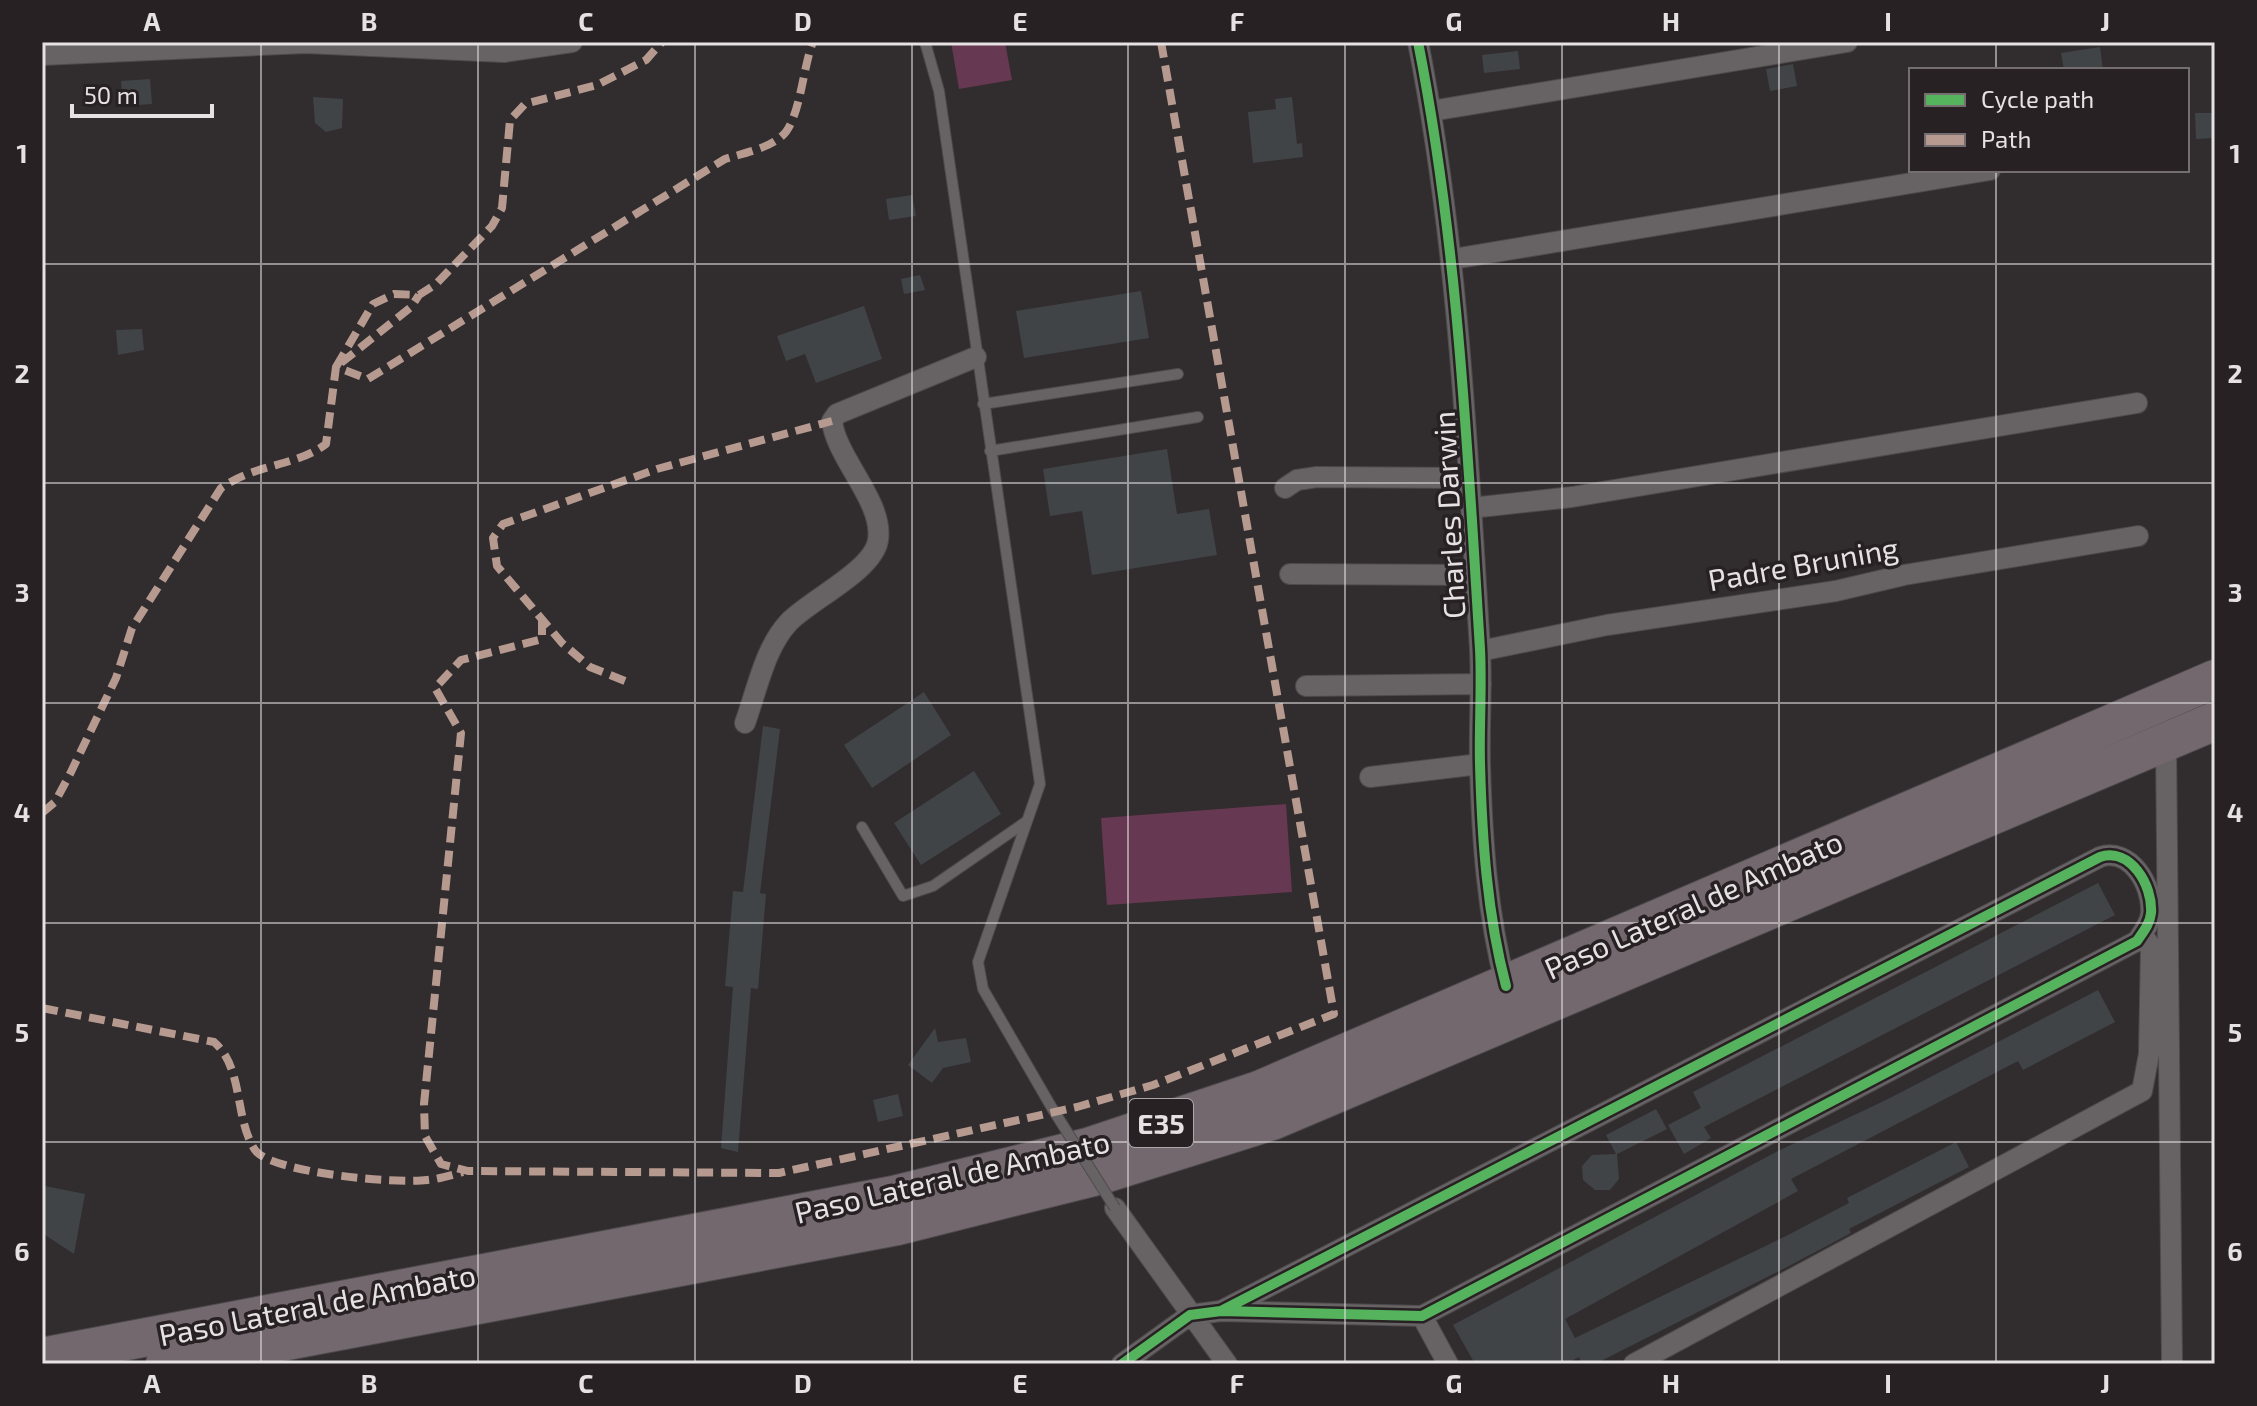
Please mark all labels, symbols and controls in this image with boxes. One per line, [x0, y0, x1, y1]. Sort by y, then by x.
text: A [144, 5, 161, 36]
text: B [361, 5, 377, 36]
text: C [578, 5, 594, 36]
text: D [794, 5, 812, 36]
text: E [1012, 5, 1028, 36]
text: F [1230, 5, 1244, 36]
text: G [1446, 5, 1462, 36]
text: H [1662, 5, 1680, 36]
text: I [1884, 5, 1892, 36]
text: J [2100, 5, 2110, 36]
scale bar [72, 68, 212, 118]
legend [1909, 68, 2189, 172]
text: 50 m [84, 80, 138, 109]
text: Cycle path [1981, 84, 2094, 113]
text: Path [1981, 124, 2031, 153]
text: 1 [16, 137, 28, 168]
text: 1 [2229, 137, 2241, 168]
text: 2 [14, 357, 30, 388]
text: 2 [2227, 357, 2243, 388]
street label: Charles Darwin [1425, 410, 1471, 620]
street label: Padre Bruning [1705, 529, 1901, 597]
text: 3 [15, 576, 29, 607]
text: 3 [2228, 576, 2242, 607]
text: 4 [14, 796, 30, 827]
text: 4 [2227, 796, 2243, 827]
street label: Paso Lateral de Ambato [1539, 822, 1847, 986]
text: 5 [15, 1016, 29, 1047]
text: 5 [2228, 1016, 2242, 1047]
road number: E35 [1129, 1099, 1193, 1147]
street label: Paso Lateral de Ambato [791, 1122, 1113, 1230]
text: 6 [14, 1235, 30, 1266]
text: 6 [2227, 1235, 2243, 1266]
street label: Paso Lateral de Ambato [155, 1256, 479, 1352]
text: A [144, 1367, 161, 1398]
text: B [361, 1367, 377, 1398]
text: C [578, 1367, 594, 1398]
text: D [794, 1367, 812, 1398]
text: E [1012, 1367, 1028, 1398]
text: F [1230, 1367, 1244, 1398]
text: G [1446, 1367, 1462, 1398]
text: H [1662, 1367, 1680, 1398]
text: I [1884, 1367, 1892, 1398]
text: J [2100, 1367, 2110, 1398]

